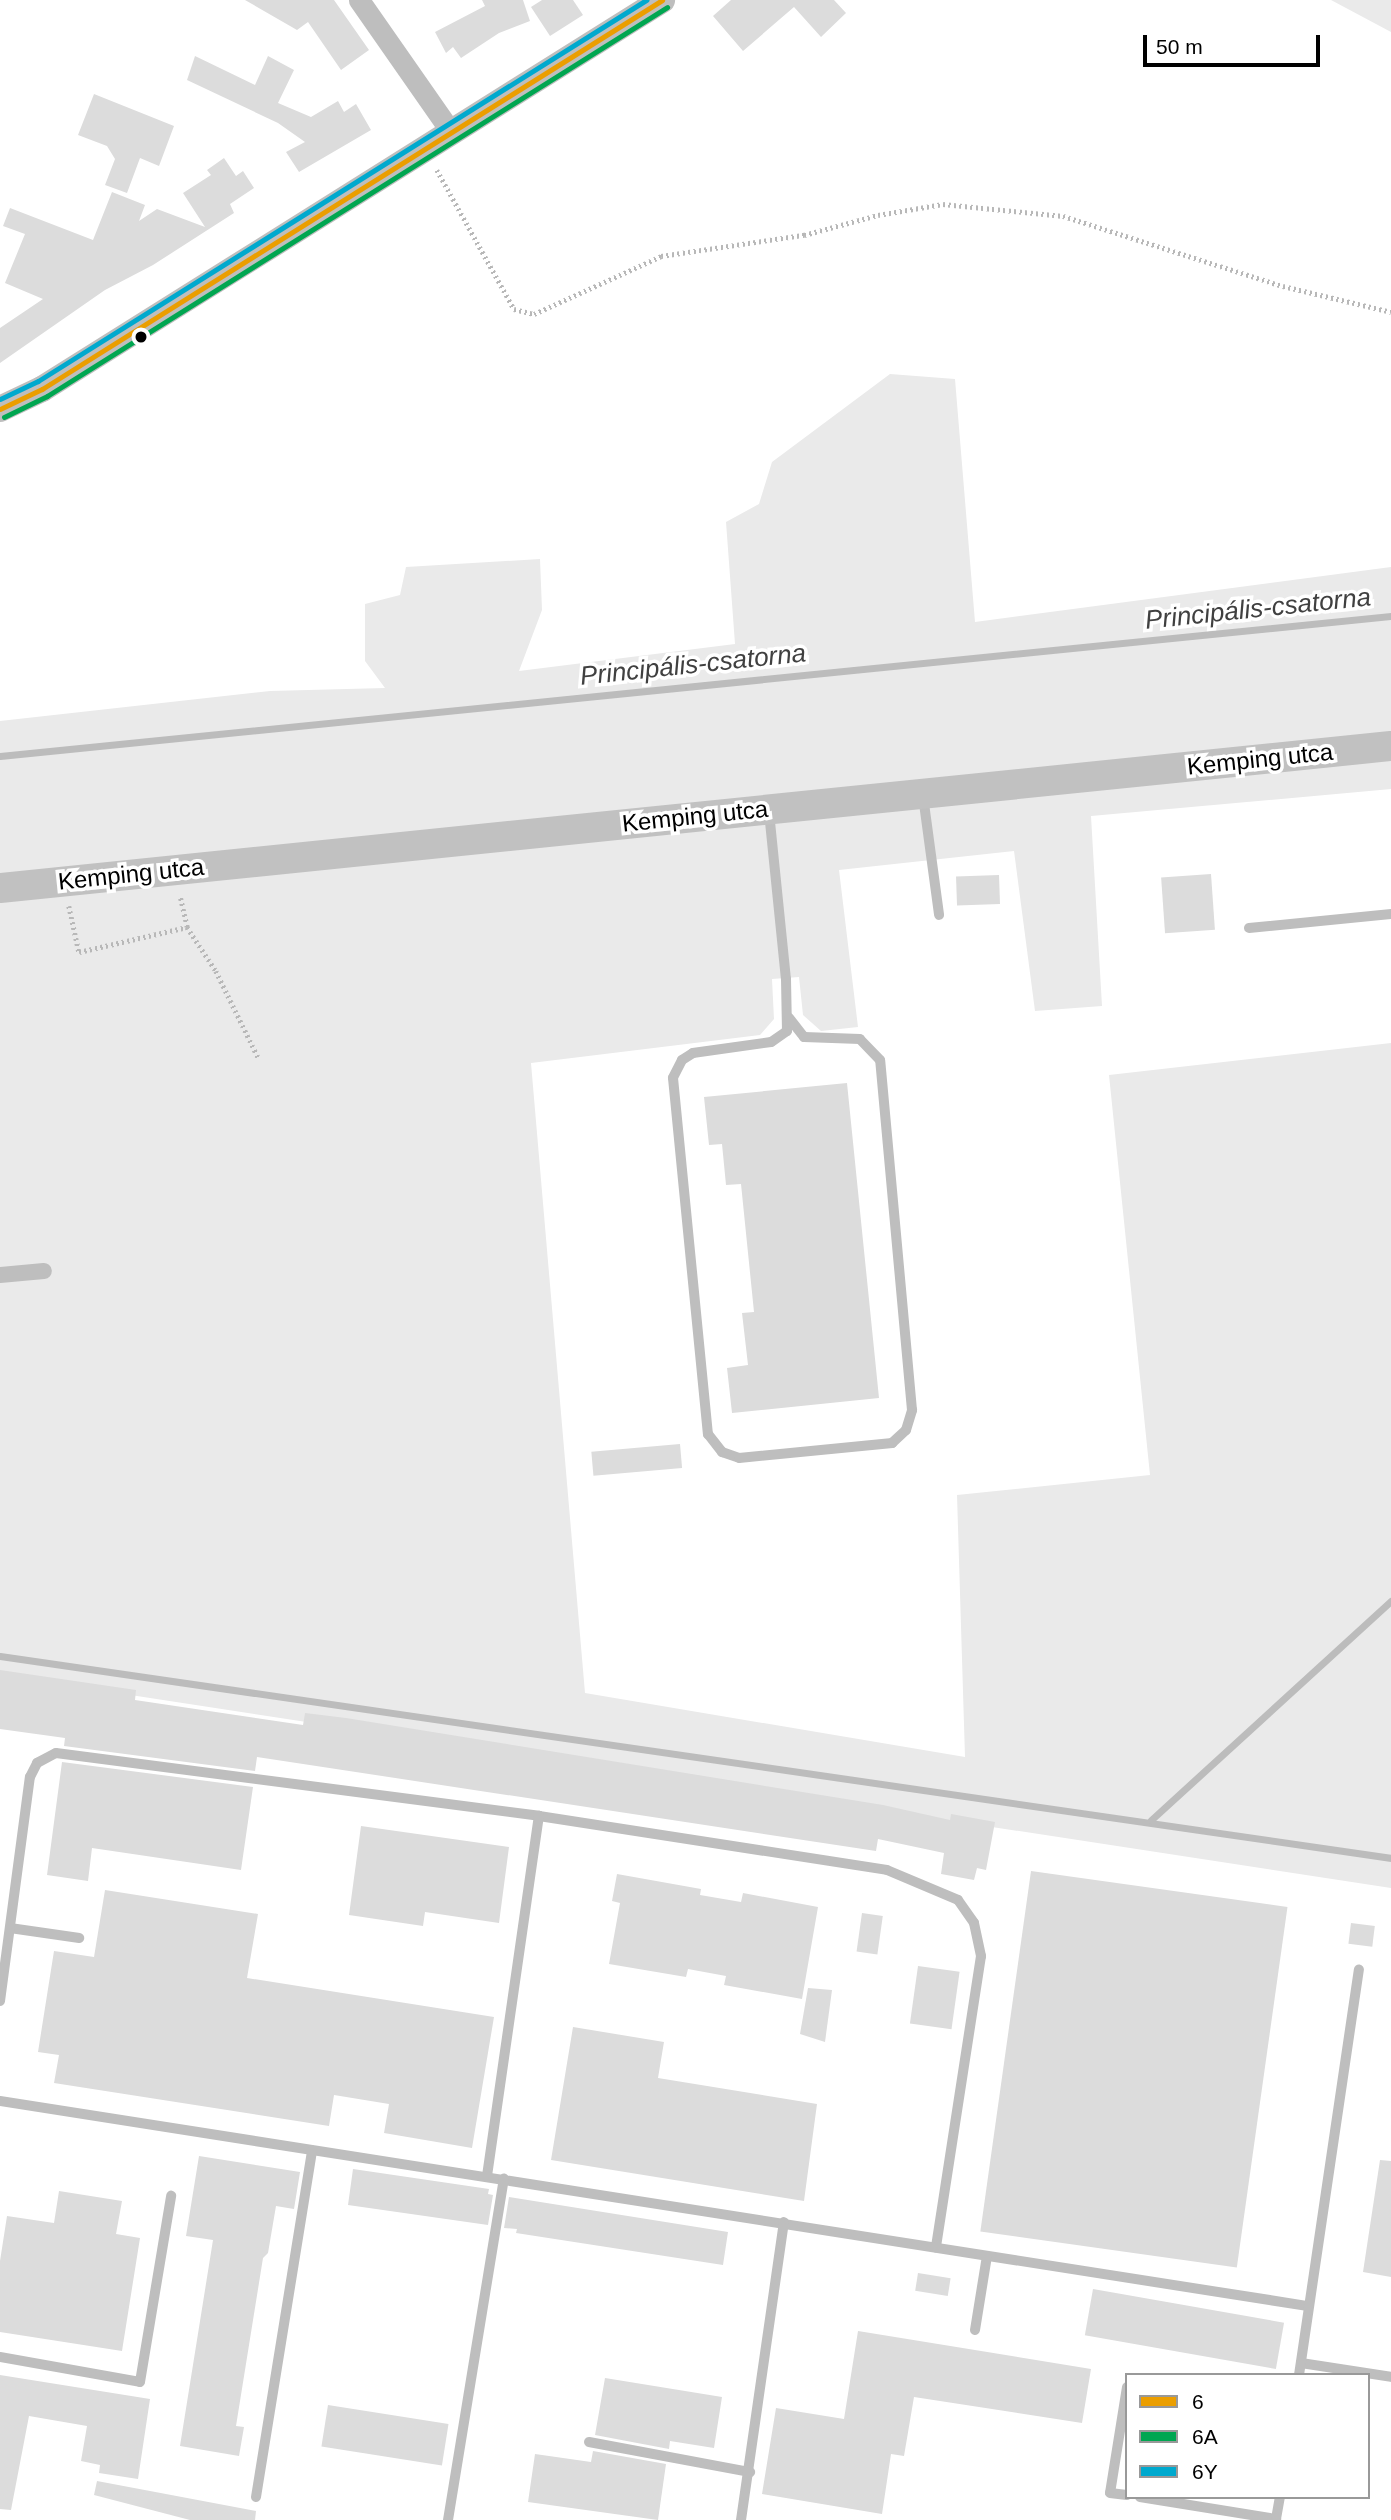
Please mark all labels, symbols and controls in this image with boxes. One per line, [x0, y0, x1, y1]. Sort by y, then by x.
scale bar [1146, 21, 1323, 65]
text: 50 m [1156, 35, 1203, 58]
unlabelled marker [134, 330, 148, 344]
water label: Principális-csatorna [1144, 582, 1372, 636]
water label: Principális-csatorna [579, 638, 807, 692]
street label: Kemping utca [1186, 737, 1334, 781]
street label: Kemping utca [621, 794, 769, 838]
street label: Kemping utca [57, 852, 205, 896]
legend [1125, 2373, 1370, 2499]
text: 6 [1192, 2390, 1204, 2413]
text: 6A [1192, 2425, 1218, 2448]
text: 6Y [1192, 2460, 1218, 2483]

